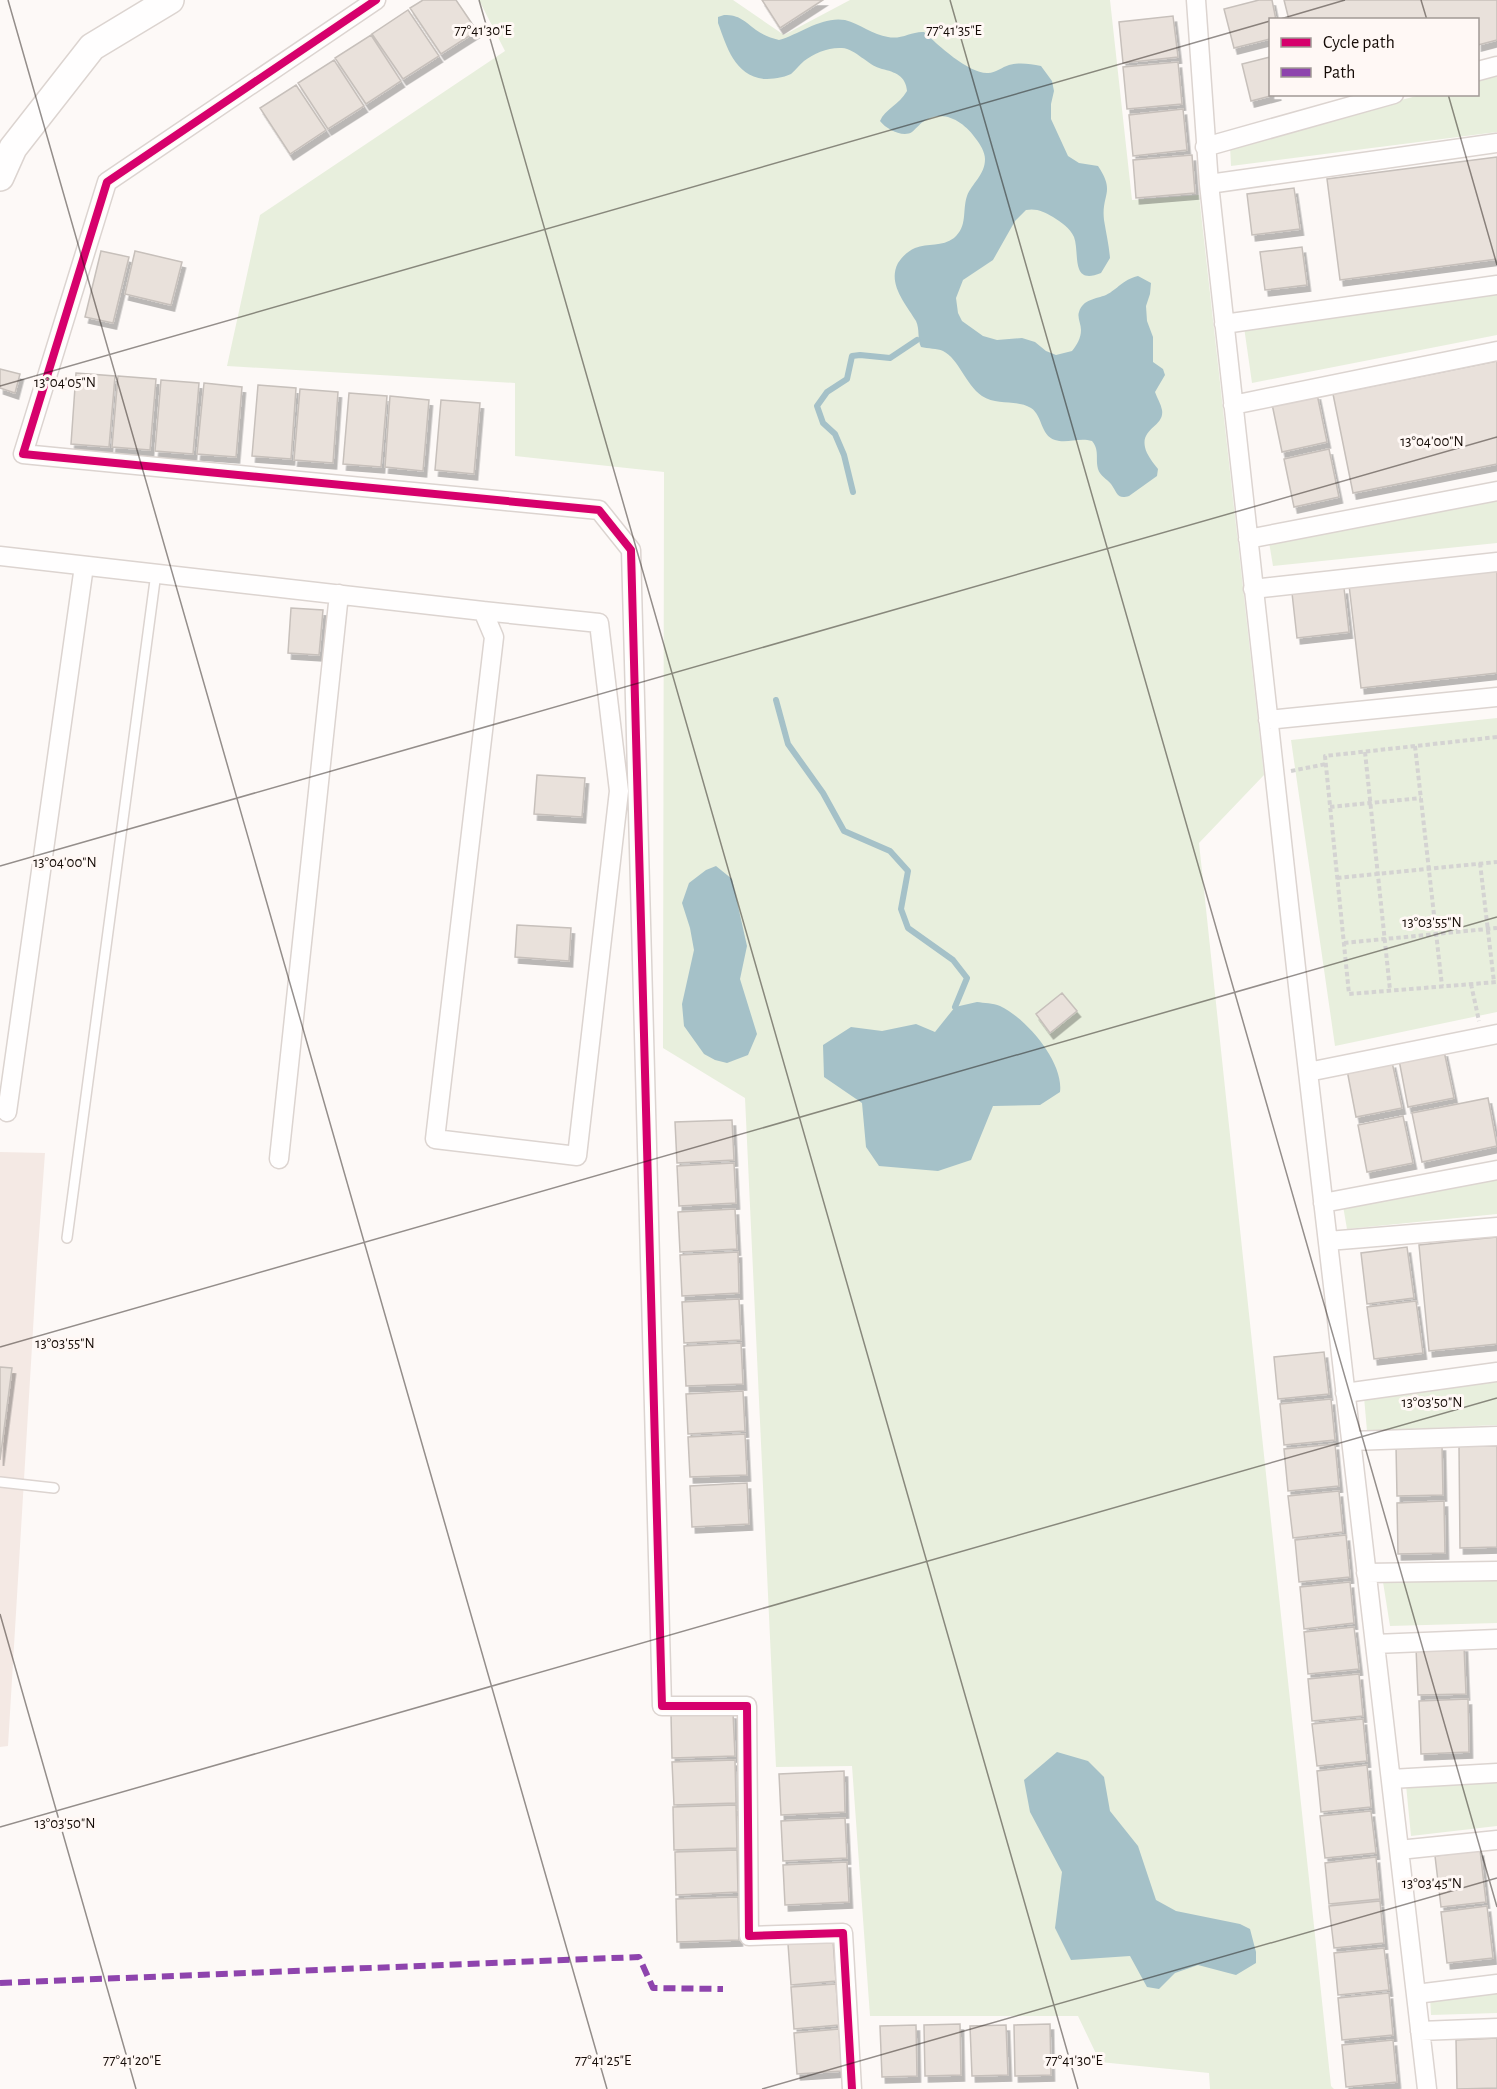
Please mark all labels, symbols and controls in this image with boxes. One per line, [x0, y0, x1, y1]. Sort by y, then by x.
legend [1269, 18, 1479, 96]
text: 77°41'30"E [454, 23, 512, 38]
text: 77°41'35"E [926, 23, 982, 38]
text: Cycle path [1323, 34, 1395, 52]
text: Path [1323, 64, 1355, 82]
text: 13°04'05"N [34, 375, 96, 390]
text: 13°04'00"N [1400, 434, 1464, 449]
text: 13°04'00"N [33, 855, 97, 870]
text: 13°03'55"N [1402, 915, 1462, 930]
text: 13°03'55"N [35, 1336, 95, 1351]
text: 13°03'50"N [1402, 1395, 1462, 1410]
text: 13°03'50"N [35, 1816, 95, 1831]
text: 13°03'45"N [1402, 1876, 1462, 1891]
text: 77°41'20"E [103, 2053, 161, 2068]
text: 77°41'25"E [575, 2053, 631, 2068]
text: 77°41'30"E [1045, 2053, 1103, 2068]

